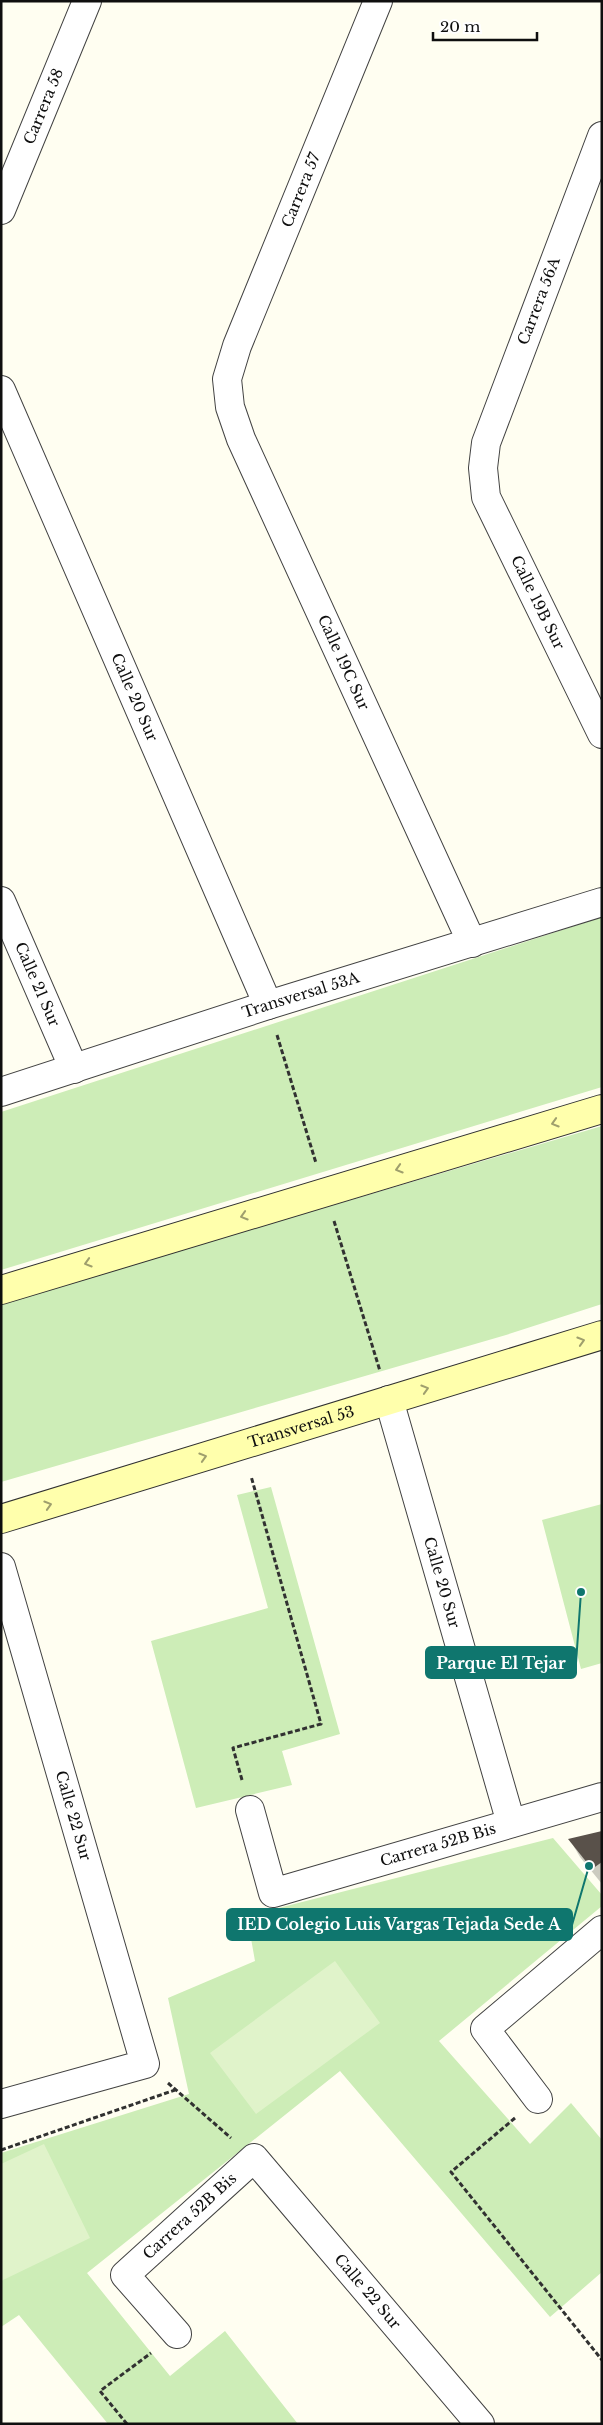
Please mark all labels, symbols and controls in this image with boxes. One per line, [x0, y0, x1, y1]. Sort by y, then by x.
scale bar [433, 10, 537, 42]
text: 20 m [440, 17, 480, 36]
street label: Carrera 58 [19, 65, 67, 147]
street label: Carrera 57 [277, 149, 324, 230]
street label: Carrera 56A [513, 254, 564, 347]
street label: Calle 19B Sur [507, 552, 569, 653]
street label: Calle 19C Sur [314, 612, 374, 714]
street label: Calle 20 Sur [107, 650, 163, 745]
street label: Calle 21 Sur [11, 939, 65, 1030]
street label: Transversal 53A [240, 967, 362, 1022]
one-way arrow [551, 1117, 560, 1127]
one-way arrow [396, 1164, 404, 1174]
one-way arrow [240, 1211, 248, 1221]
one-way arrow [85, 1258, 93, 1268]
one-way arrow [576, 1337, 584, 1347]
one-way arrow [421, 1384, 429, 1394]
street label: Transversal 53 [246, 1401, 357, 1452]
one-way arrow [199, 1453, 207, 1463]
one-way arrow [43, 1501, 51, 1511]
street label: Calle 20 Sur [420, 1535, 465, 1631]
callout: Parque El Tejar [426, 1647, 576, 1678]
text: Parque El Tejar [436, 1653, 566, 1673]
street label: Calle 22 Sur [52, 1768, 96, 1864]
street label: Carrera 52B Bis [378, 1818, 498, 1870]
callout: IED Colegio Luis Vargas Tejada Sede A [227, 1909, 572, 1940]
text: IED Colegio Luis Vargas Tejada Sede A [237, 1914, 562, 1934]
street label: Carrera 52B Bis [139, 2169, 240, 2263]
street label: Calle 22 Sur [331, 2250, 406, 2333]

